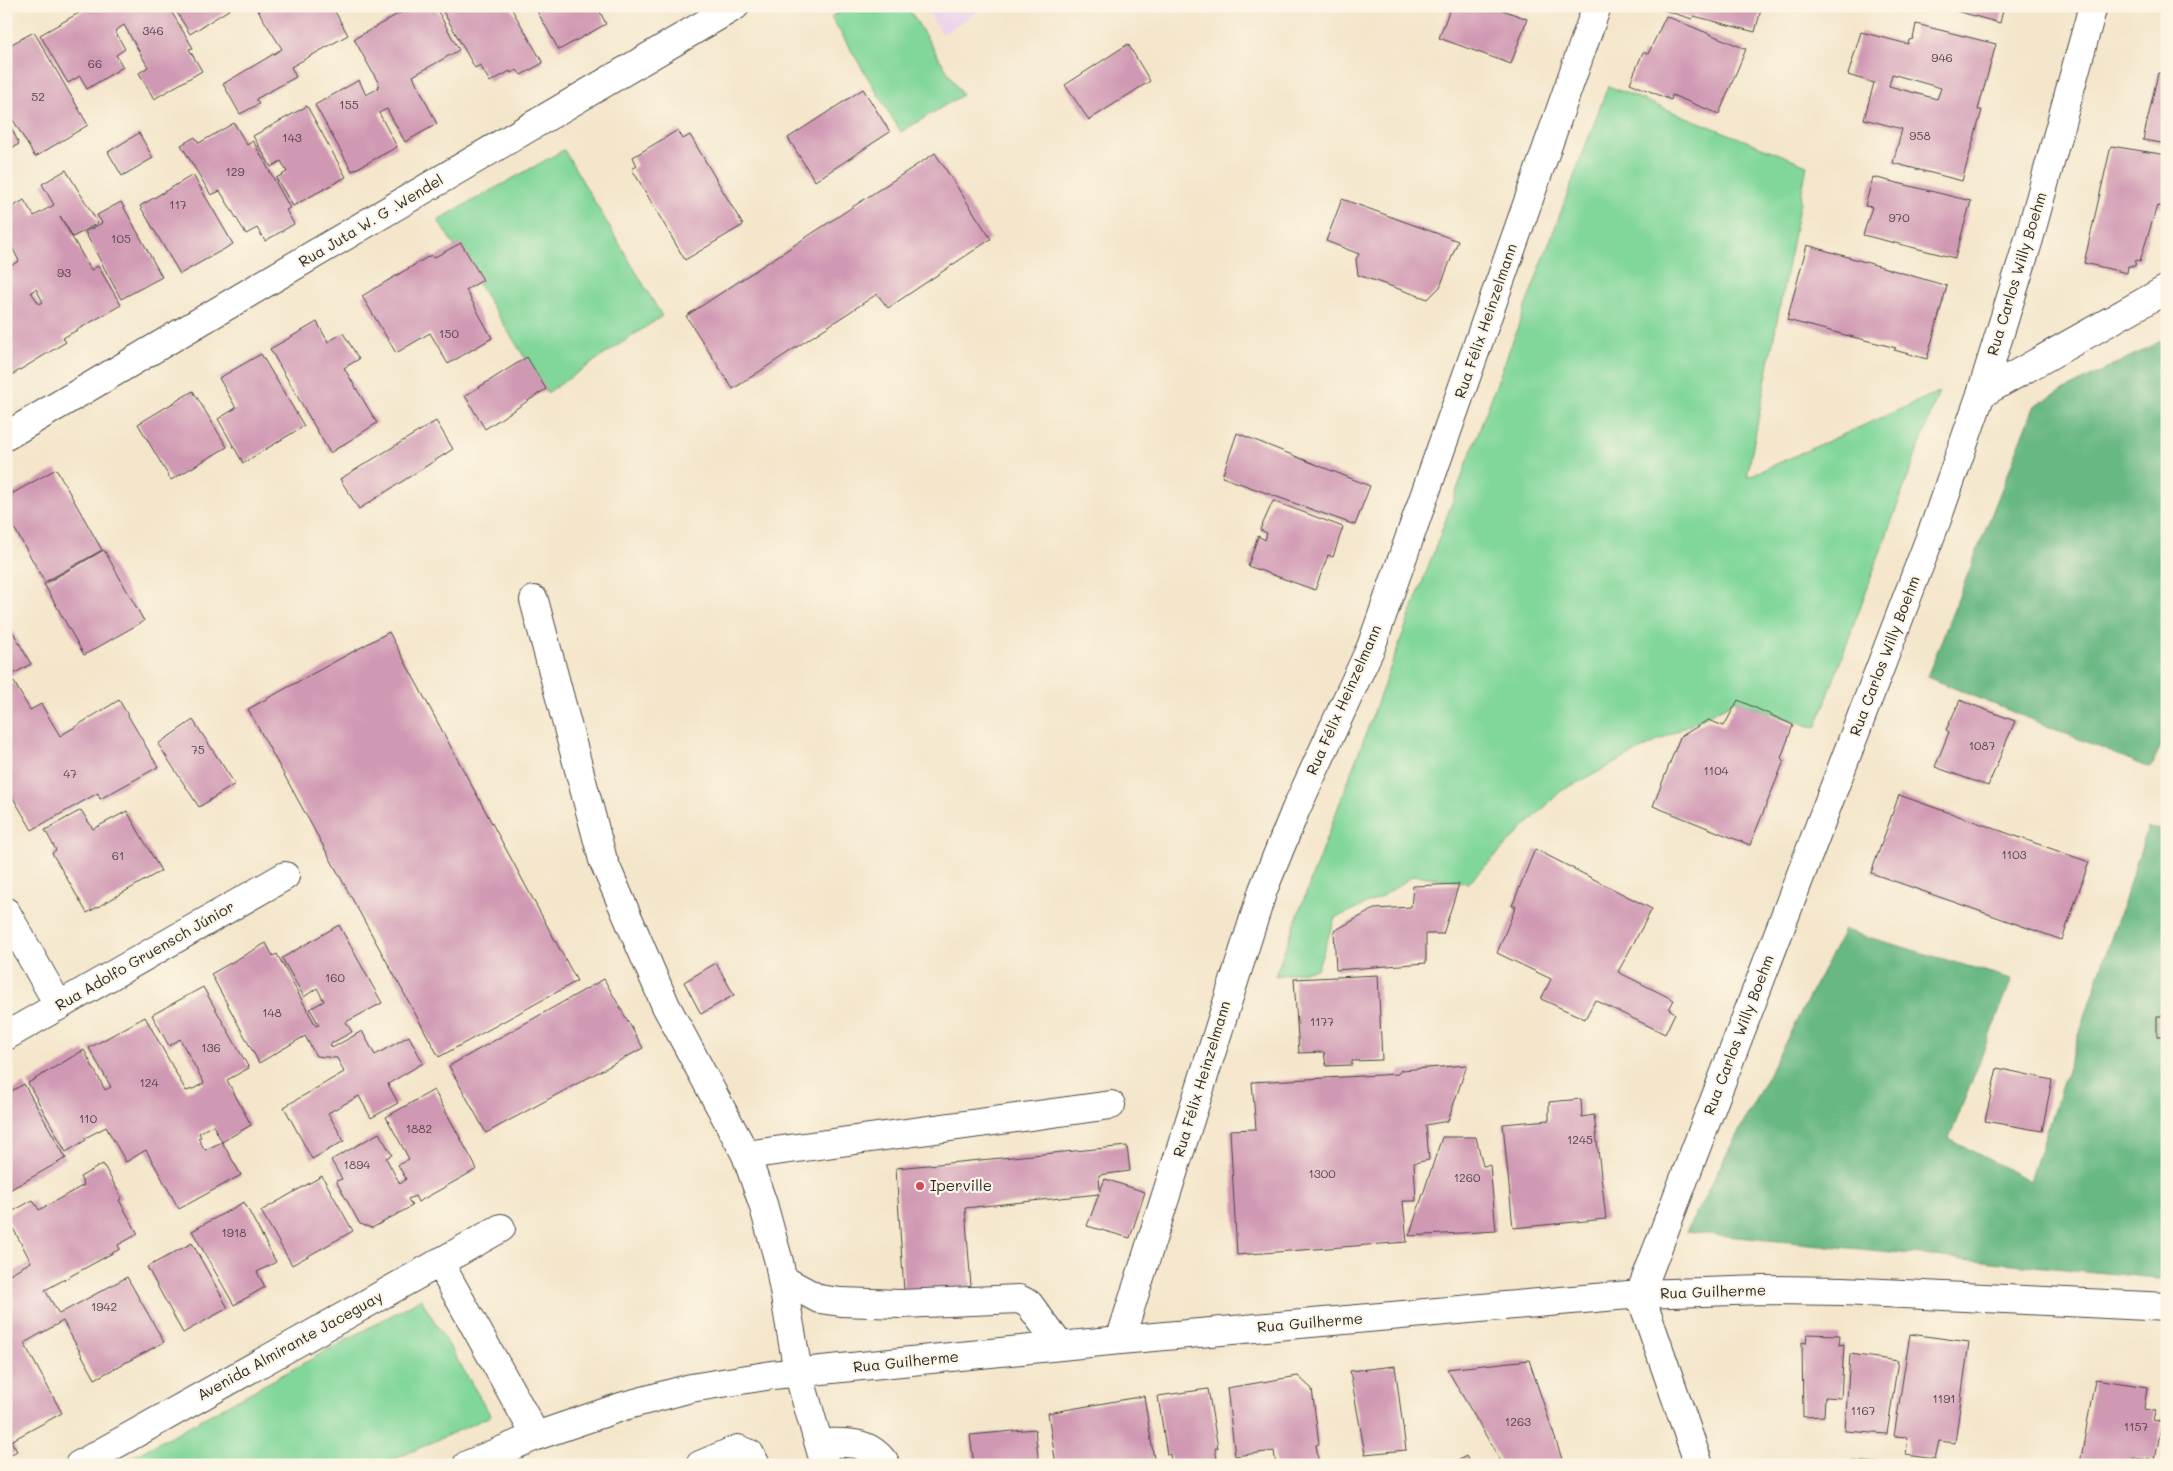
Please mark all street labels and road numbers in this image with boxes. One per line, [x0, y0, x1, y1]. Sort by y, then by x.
street label: Rua Juta W. G .Wendel [295, 169, 446, 271]
street label: Rua Carlos Willy Boehm [1982, 189, 2050, 358]
street label: Rua Félix Heinzelmann [1449, 241, 1521, 401]
street label: Rua Carlos Willy Boehm [1844, 573, 1924, 739]
street label: Rua Félix Heinzelmann [1301, 621, 1385, 778]
street label: Rua Adolfo Gruensch Júnior [51, 896, 238, 1015]
street label: Rua Carlos Willy Boehm [1698, 952, 1778, 1118]
street label: Rua Félix Heinzelmann [1168, 998, 1234, 1159]
street label: Rua Guilherme [1660, 1279, 1766, 1303]
street label: Avenida Almirante Jaceguay [193, 1286, 386, 1405]
street label: Rua Guilherme [1256, 1307, 1364, 1337]
street label: Rua Guilherme [852, 1346, 960, 1376]

